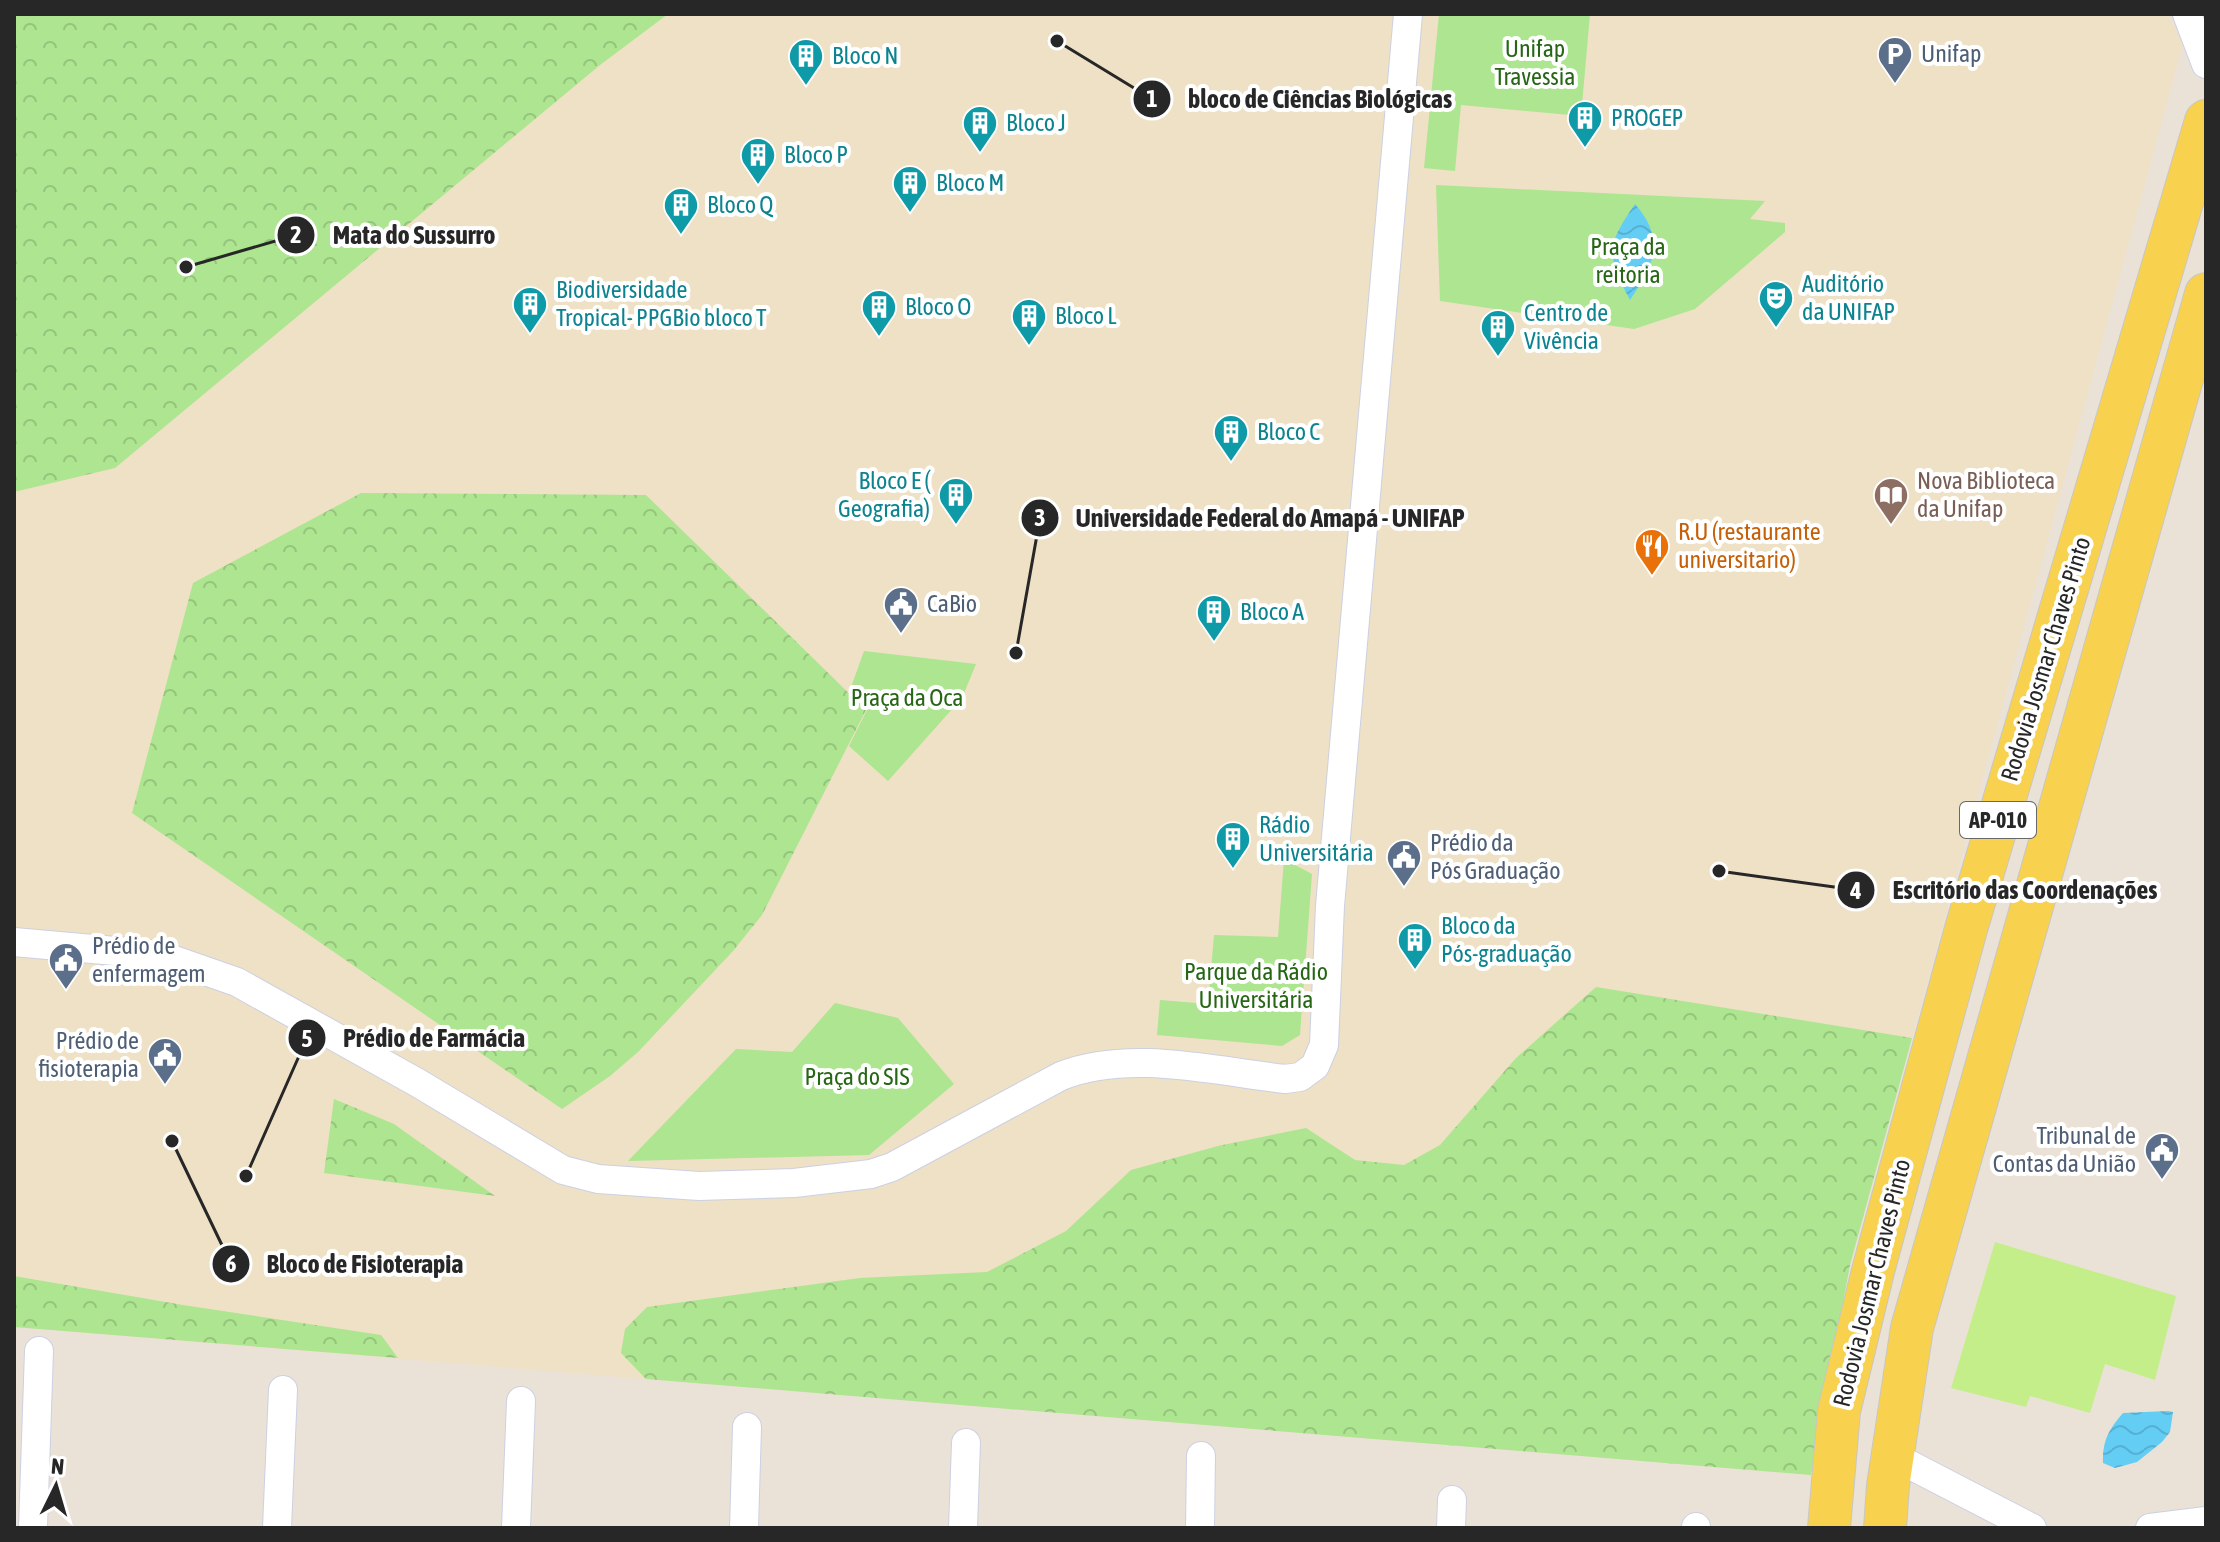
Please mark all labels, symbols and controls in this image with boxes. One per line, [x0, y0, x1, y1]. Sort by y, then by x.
park label: Unifap Travessia [1494, 35, 1576, 90]
parking icon: Unifap [1876, 35, 1914, 85]
building icon: Bloco N [787, 37, 825, 87]
place label: Unifap [1921, 40, 1981, 67]
place label: Bloco N [832, 42, 898, 69]
callout: bloco de Ciências Biológicas [1132, 74, 1468, 124]
text: bloco de Ciências Biológicas [1188, 84, 1452, 114]
text: 1 [1146, 85, 1158, 112]
building icon: PROGEP [1566, 99, 1604, 149]
building icon: Bloco J [961, 104, 999, 154]
place label: PROGEP [1611, 104, 1683, 131]
place label: Bloco J [1006, 109, 1066, 136]
building icon: Bloco P [739, 136, 777, 186]
place label: Bloco P [784, 141, 848, 168]
building icon: Bloco M [891, 164, 929, 214]
place label: Bloco M [936, 169, 1004, 196]
building icon: Bloco Q [662, 186, 700, 236]
place label: Bloco Q [707, 191, 774, 218]
callout: Mata do Sussurro [276, 210, 511, 260]
text: Mata do Sussurro [333, 220, 495, 250]
text: 2 [290, 221, 302, 248]
park label: Praça da reitoria [1590, 233, 1666, 288]
place label: Auditório da UNIFAP [1802, 270, 1895, 325]
place label: Biodiversidade Tropical- PPGBio bloco T [556, 276, 767, 331]
theatre icon: Auditório da UNIFAP [1757, 279, 1795, 329]
building icon: Biodiversidade Tropical- PPGBio bloco T [511, 285, 549, 335]
building icon: Bloco O [860, 288, 898, 338]
place label: Bloco O [905, 293, 971, 320]
building icon: Bloco L [1010, 297, 1048, 347]
place label: Centro de Vivência [1524, 299, 1608, 354]
place label: Bloco L [1055, 302, 1117, 329]
building icon: Centro de Vivência [1479, 308, 1517, 358]
building icon: Bloco C [1212, 413, 1250, 463]
place label: Bloco C [1257, 418, 1320, 445]
place label: Bloco E ( Geografia) [838, 467, 931, 522]
place label: Nova Biblioteca da Unifap [1917, 467, 2055, 522]
building icon: Bloco E ( Geografia) [937, 476, 975, 526]
library icon: Nova Biblioteca da Unifap [1872, 476, 1910, 526]
callout: Universidade Federal do Amapá - UNIFAP [1020, 493, 1481, 543]
text: Universidade Federal do Amapá - UNIFAP [1075, 503, 1465, 533]
text: 3 [1034, 504, 1046, 531]
place label: R.U (restaurante universitario) [1678, 518, 1821, 573]
restaurant icon: R.U (restaurante universitario) [1633, 527, 1671, 577]
street label: Rodovia Josmar Chaves Pinto [1995, 533, 2096, 784]
public building icon: CaBio [882, 585, 920, 635]
place label: CaBio [927, 590, 977, 617]
building icon: Bloco A [1195, 593, 1233, 643]
place label: Bloco A [1240, 598, 1304, 625]
park label: Praça da Oca [851, 684, 963, 711]
road number: AP-010 [1960, 802, 2036, 838]
place label: Rádio Universitária [1259, 811, 1374, 866]
building icon: Rádio Universitária [1214, 820, 1252, 870]
place label: Prédio da Pós Graduação [1430, 829, 1561, 884]
public building icon: Prédio da Pós Graduação [1385, 838, 1423, 888]
callout: Escritório das Coordenações [1836, 865, 2173, 915]
text: Escritório das Coordenações [1892, 875, 2158, 905]
text: 4 [1849, 877, 1862, 904]
place label: Bloco da Pós-graduação [1441, 912, 1572, 967]
building icon: Bloco da Pós-graduação [1396, 921, 1434, 971]
place label: Prédio de enfermagem [92, 932, 206, 987]
public building icon: Prédio de enfermagem [47, 941, 85, 991]
park label: Parque da Rádio Universitária [1184, 958, 1328, 1013]
callout: Prédio de Farmácia [287, 1013, 541, 1063]
text: Prédio de Farmácia [343, 1023, 525, 1053]
text: 5 [301, 1025, 313, 1052]
place label: Prédio de fisioterapia [38, 1027, 139, 1082]
public building icon: Prédio de fisioterapia [146, 1036, 184, 1086]
park label: Praça do SIS [804, 1063, 910, 1090]
place label: Tribunal de Contas da União [1993, 1122, 2136, 1177]
public building icon: Tribunal de Contas da União [2143, 1131, 2181, 1181]
street label: Rodovia Josmar Chaves Pinto [1828, 1156, 1915, 1409]
callout: Bloco de Fisioterapia [211, 1239, 479, 1289]
text: Bloco de Fisioterapia [267, 1249, 463, 1279]
text: 6 [225, 1250, 237, 1277]
north arrow [16, 1446, 96, 1526]
text: N [50, 1453, 65, 1480]

